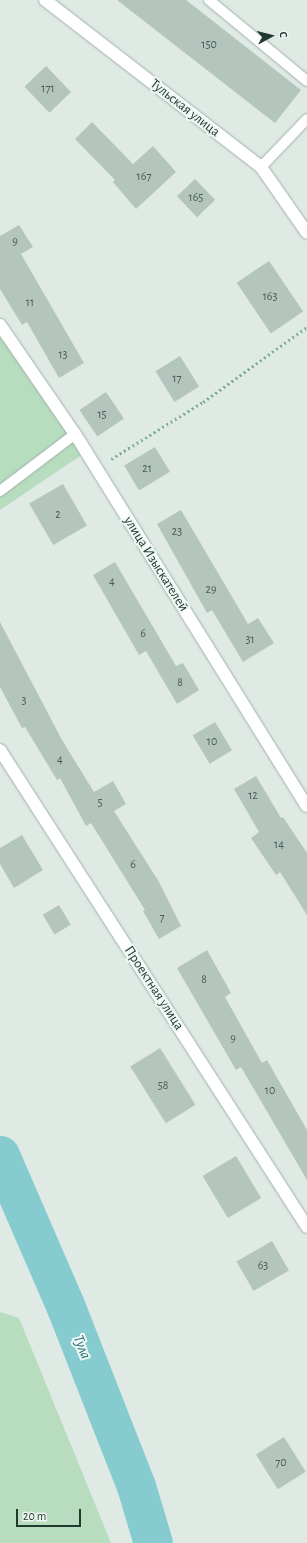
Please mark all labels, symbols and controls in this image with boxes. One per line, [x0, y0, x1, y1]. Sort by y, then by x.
north arrow [251, 16, 291, 56]
text: С [278, 31, 289, 38]
house number: 150 [201, 38, 217, 52]
street label: Тульская улица [147, 76, 223, 140]
house number: 171 [41, 82, 55, 96]
house number: 167 [137, 170, 151, 184]
house number: 165 [189, 191, 203, 205]
house number: 9 [12, 235, 18, 249]
house number: 163 [263, 290, 277, 304]
house number: 11 [26, 296, 34, 310]
house number: 13 [58, 348, 68, 362]
house number: 17 [172, 372, 182, 386]
house number: 15 [97, 408, 107, 422]
house number: 21 [142, 462, 152, 476]
house number: 2 [55, 508, 61, 522]
street label: улица Изыскателей [120, 513, 192, 615]
house number: 23 [172, 525, 182, 539]
house number: 4 [109, 575, 115, 589]
house number: 29 [205, 583, 217, 597]
house number: 6 [140, 627, 146, 641]
house number: 31 [245, 633, 255, 647]
house number: 8 [177, 676, 183, 690]
house number: 3 [22, 694, 26, 708]
house number: 10 [207, 735, 217, 749]
house number: 4 [57, 753, 63, 767]
house number: 12 [248, 789, 258, 803]
house number: 5 [97, 796, 103, 810]
house number: 14 [274, 838, 284, 852]
house number: 6 [130, 858, 136, 872]
house number: 7 [159, 911, 165, 925]
street label: Проектная улица [121, 943, 187, 1033]
house number: 8 [201, 973, 207, 987]
house number: 9 [230, 1032, 236, 1046]
house number: 58 [158, 1079, 168, 1093]
house number: 10 [265, 1084, 275, 1098]
house number: 63 [258, 1259, 268, 1273]
water label: Тула [69, 1332, 95, 1362]
house number: 70 [275, 1456, 287, 1470]
scale bar [18, 1501, 83, 1527]
text: 20 m [23, 1510, 46, 1522]

